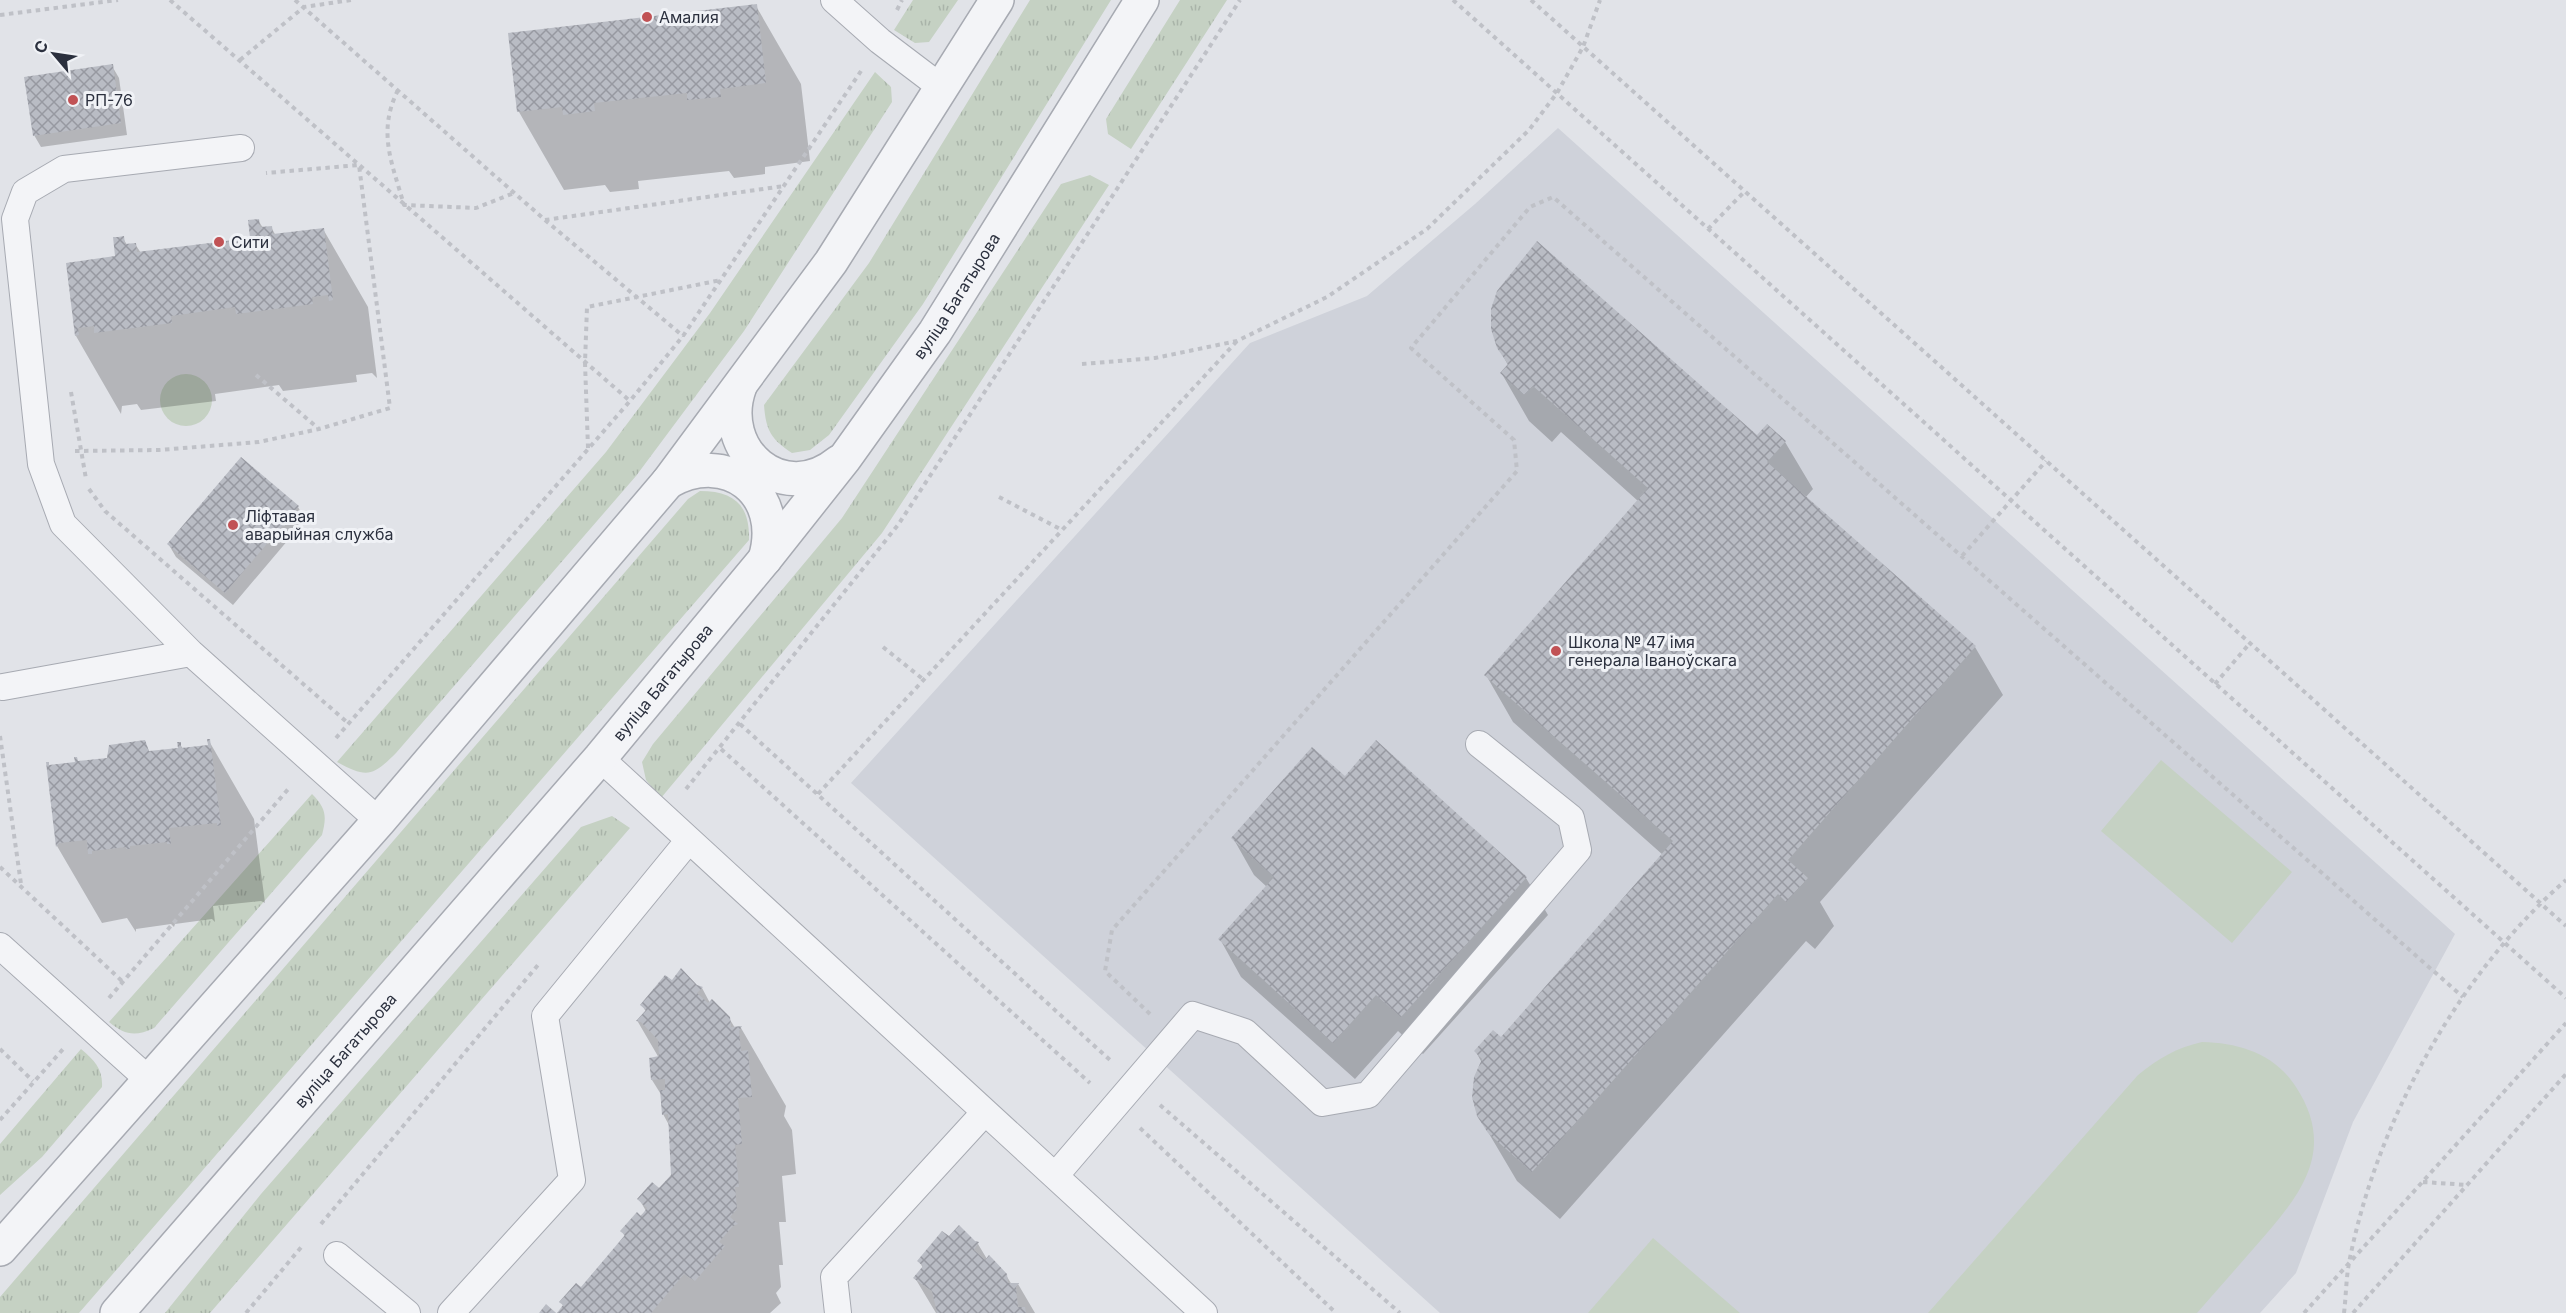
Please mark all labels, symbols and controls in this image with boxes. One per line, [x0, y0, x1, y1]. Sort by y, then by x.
place label: Амалия [659, 7, 719, 27]
marker: Амалия [640, 10, 654, 24]
north arrow [24, 24, 84, 84]
text: С [29, 37, 53, 57]
place label: РП-76 [85, 90, 133, 110]
marker: РП-76 [66, 93, 80, 107]
street label: вуліца Багатырова [909, 229, 1004, 363]
place label: Сити [231, 232, 269, 252]
marker: Сити [212, 235, 226, 249]
place label: Ліфтавая аварыйная служба [245, 506, 393, 544]
marker: Ліфтавая аварыйная служба [226, 518, 240, 532]
street label: вуліца Багатырова [609, 620, 717, 745]
place label: Школа № 47 імя генерала Іваноўскага [1568, 632, 1737, 670]
marker: Школа № 47 імя генерала Іваноўскага [1549, 644, 1563, 658]
street label: вуліца Багатырова [290, 989, 401, 1112]

